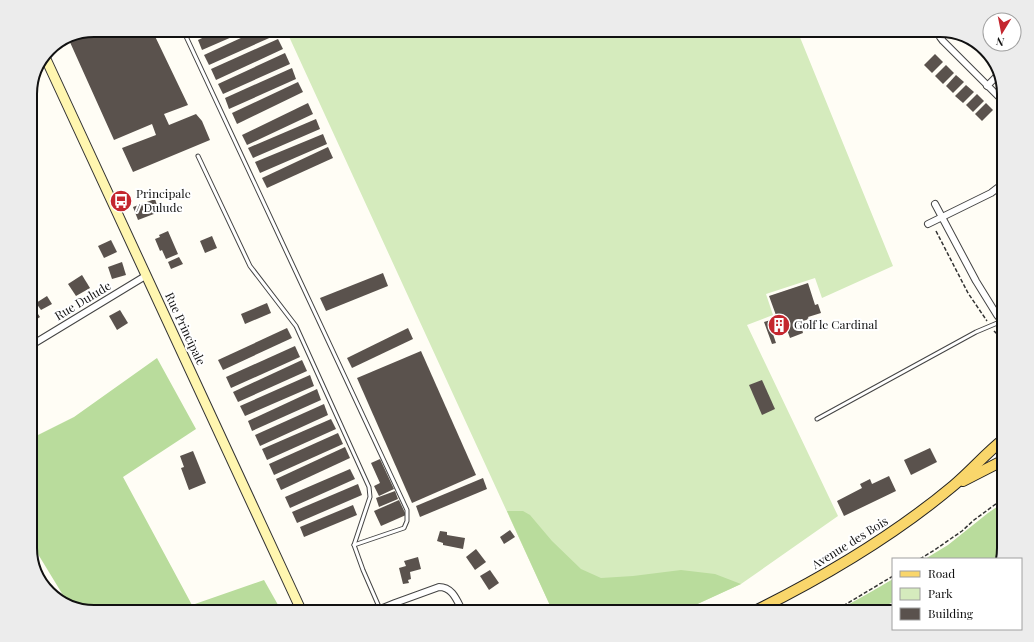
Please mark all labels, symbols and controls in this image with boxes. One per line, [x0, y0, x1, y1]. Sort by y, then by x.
north arrow [982, 12, 1022, 52]
text: N [995, 34, 1005, 50]
place label: Principale / Dulude [136, 185, 191, 215]
bus stop icon: Principale / Dulude [108, 188, 134, 214]
street label: Rue Dulude [51, 277, 114, 323]
street label: Rue Principale [162, 290, 210, 368]
building icon: Golf le Cardinal [766, 312, 792, 338]
place label: Golf le Cardinal [794, 316, 878, 332]
street label: Avenue des Bois [808, 512, 891, 572]
legend [892, 558, 1022, 630]
text: Road [928, 565, 955, 581]
text: Park [928, 585, 953, 601]
text: Building [928, 605, 974, 621]

